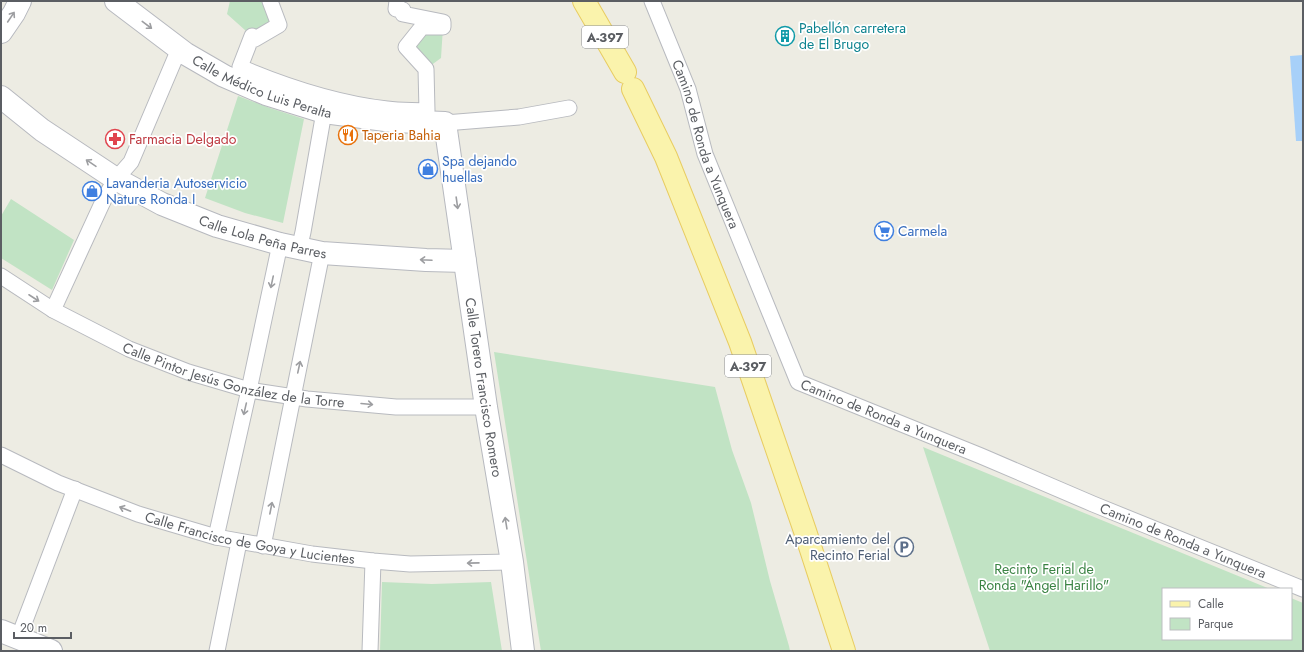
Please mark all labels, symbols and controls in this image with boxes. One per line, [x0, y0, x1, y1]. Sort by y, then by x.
one-way arrow [7, 12, 15, 23]
place label: Pabellón carretera de El Brugo [799, 18, 906, 54]
one-way arrow [141, 20, 152, 29]
building icon: Pabellón carretera de El Brugo [774, 25, 796, 47]
road number: A-397 [582, 26, 628, 48]
street label: Calle Médico Luis Peralta [188, 50, 333, 123]
street label: Camino de Ronda a Yunquera [667, 57, 744, 232]
restaurant icon: Taperia Bahia [337, 124, 359, 146]
place label: Taperia Bahia [362, 125, 441, 145]
pharmacy icon: Farmacia Delgado [104, 128, 126, 150]
place label: Farmacia Delgado [129, 129, 237, 149]
place label: Spa dejando huellas [442, 151, 517, 187]
shop icon: Spa dejando huellas [417, 158, 439, 180]
one-way arrow [86, 159, 97, 167]
place label: Lavanderia Autoservicio Nature Ronda I [106, 173, 247, 209]
shop icon: Lavanderia Autoservicio Nature Ronda I [81, 180, 103, 202]
one-way arrow [453, 196, 461, 209]
street label: Calle Lola Peña Parres [196, 210, 327, 263]
supermarket icon: Carmela [873, 220, 895, 242]
place label: Carmela [898, 221, 947, 241]
one-way arrow [420, 256, 433, 264]
one-way arrow [267, 275, 275, 288]
one-way arrow [28, 294, 39, 302]
street label: Calle Torero Francisco Romero [460, 296, 508, 479]
street label: Calle Pintor Jesús González de la Torre [119, 337, 345, 412]
road number: A-397 [725, 355, 771, 377]
one-way arrow [296, 361, 304, 374]
street label: Camino de Ronda a Yunquera [798, 374, 970, 459]
one-way arrow [360, 401, 373, 408]
one-way arrow [240, 403, 248, 416]
street label: Camino de Ronda a Yunquera [1097, 498, 1269, 583]
one-way arrow [267, 502, 275, 515]
one-way arrow [120, 505, 132, 513]
street label: Calle Francisco de Goya y Lucientes [142, 507, 356, 569]
one-way arrow [501, 517, 509, 530]
place label: Aparcamiento del Recinto Ferial [785, 529, 890, 565]
parking icon: Aparcamiento del Recinto Ferial [893, 536, 915, 558]
one-way arrow [467, 559, 480, 567]
park label: Recinto Ferial de Ronda "Ángel Harillo" [979, 559, 1109, 595]
legend [1162, 588, 1292, 640]
text: Calle [1198, 595, 1224, 613]
scale bar [14, 614, 71, 640]
text: Parque [1198, 615, 1233, 633]
text: 20 m [20, 619, 47, 637]

